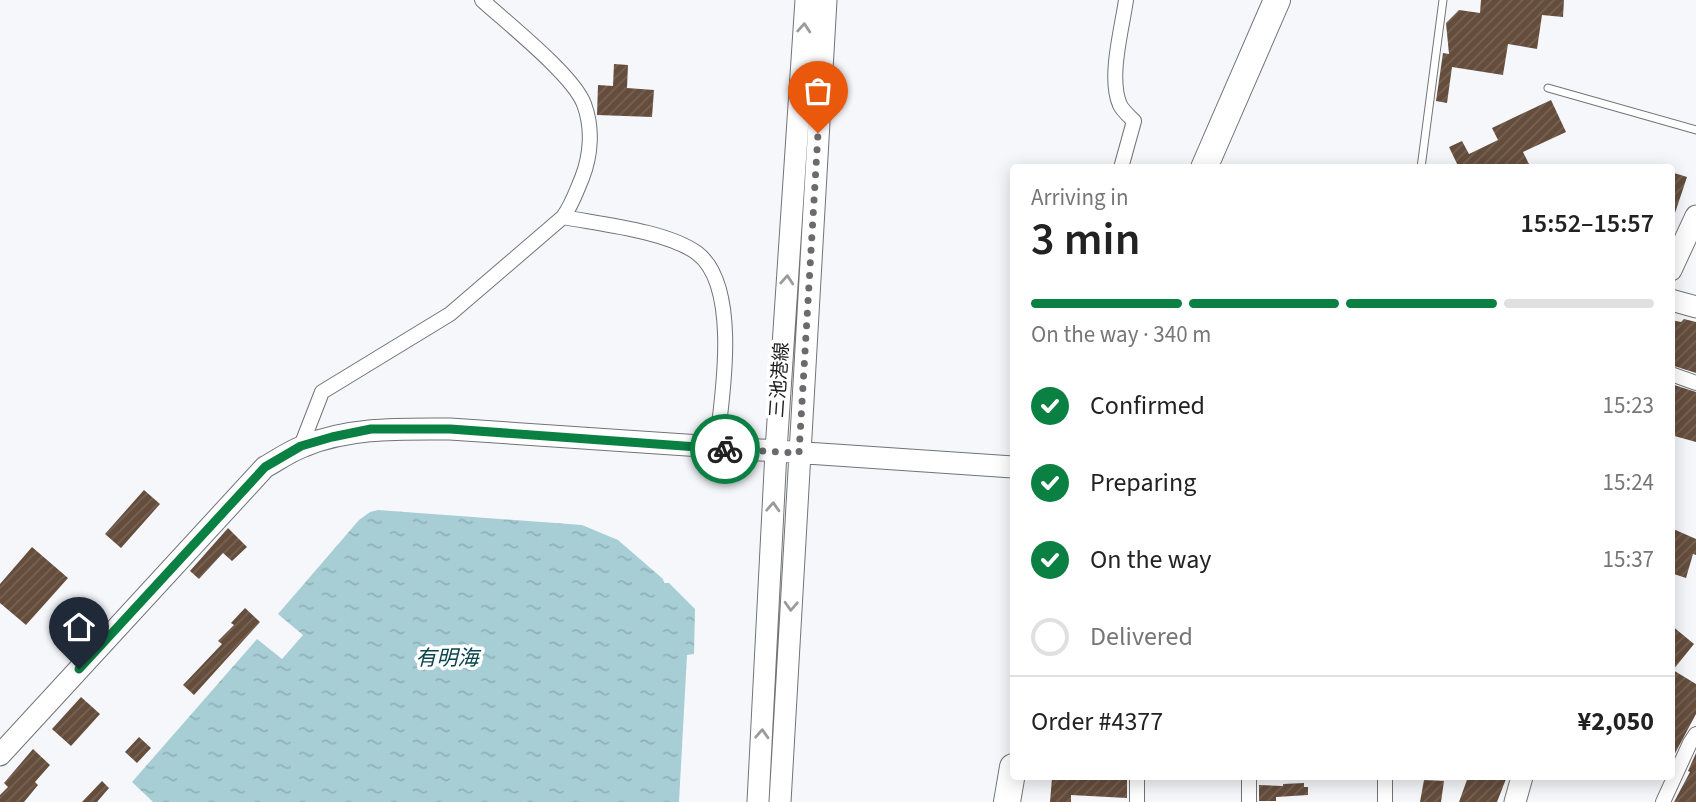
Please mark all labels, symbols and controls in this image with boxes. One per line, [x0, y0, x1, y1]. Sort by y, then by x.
one-way arrow [796, 22, 811, 33]
pin [788, 61, 848, 133]
icon: bag [799, 72, 837, 110]
text: Arriving in [1031, 181, 1129, 214]
text: 15:52–15:57 [1521, 205, 1654, 242]
text: 3 min [1031, 207, 1140, 272]
one-way arrow [779, 274, 794, 285]
text: On the way · 340 m [1031, 318, 1211, 351]
street label: 三池港線 [764, 341, 796, 419]
icon: check [1031, 387, 1069, 425]
text: Confirmed [1090, 387, 1205, 424]
text: 15:23 [1603, 389, 1654, 422]
courier [690, 414, 760, 484]
icon: bike [706, 430, 744, 468]
icon: check [1031, 464, 1069, 502]
text: Preparing [1090, 464, 1196, 501]
text: 15:24 [1603, 466, 1654, 499]
one-way arrow [765, 501, 780, 512]
icon: check [1031, 541, 1069, 579]
text: On the way [1090, 541, 1211, 578]
text: 15:37 [1603, 543, 1654, 576]
pin [49, 597, 109, 669]
one-way arrow [783, 601, 798, 612]
icon: home [60, 608, 98, 646]
text: Delivered [1090, 618, 1193, 655]
water label: 有明海 [416, 643, 481, 673]
text: Order #4377 [1031, 703, 1163, 740]
text: ¥2,050 [1578, 703, 1654, 740]
one-way arrow [754, 728, 769, 739]

